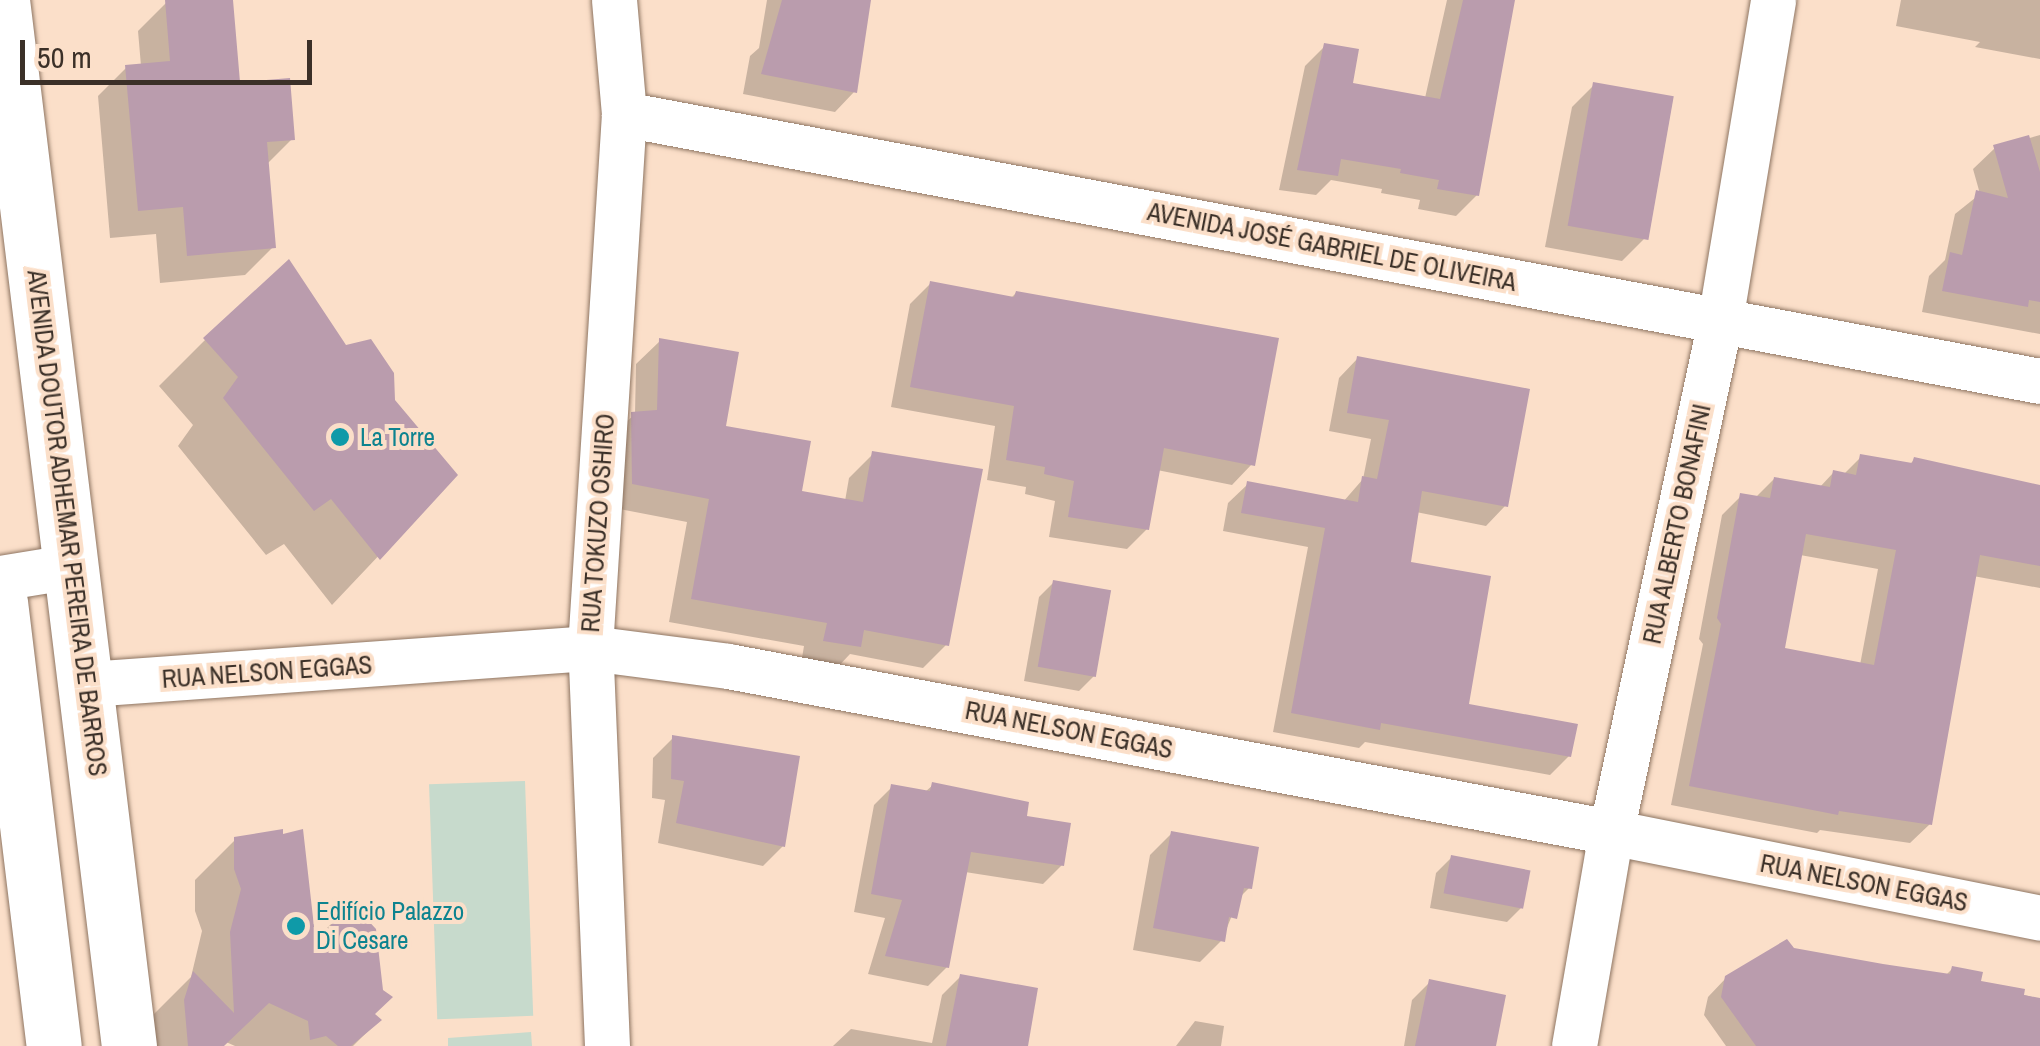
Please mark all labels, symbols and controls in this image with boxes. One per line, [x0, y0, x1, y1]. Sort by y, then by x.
scale bar [25, 20, 318, 82]
text: 50 m [37, 37, 92, 77]
street label: AVENIDA JOSÉ GABRIEL DE OLIVEIRA [1144, 196, 1520, 298]
street label: AVENIDA DOUTOR ADHEMAR PEREIRA DE BARROS [21, 267, 113, 779]
street label: RUA ALBERTO BONAFINI [1637, 400, 1717, 648]
street label: RUA TOKUZO OSHIRO [575, 412, 621, 634]
place label: La Torre [360, 422, 435, 452]
marker: La Torre [329, 426, 351, 448]
street label: RUA NELSON EGGAS [160, 650, 374, 694]
street label: RUA NELSON EGGAS [962, 695, 1176, 765]
street label: RUA NELSON EGGAS [1757, 848, 1971, 918]
place label: Edifício Palazzo Di Cesare [316, 897, 464, 956]
marker: Edifício Palazzo Di Cesare [285, 915, 307, 937]

